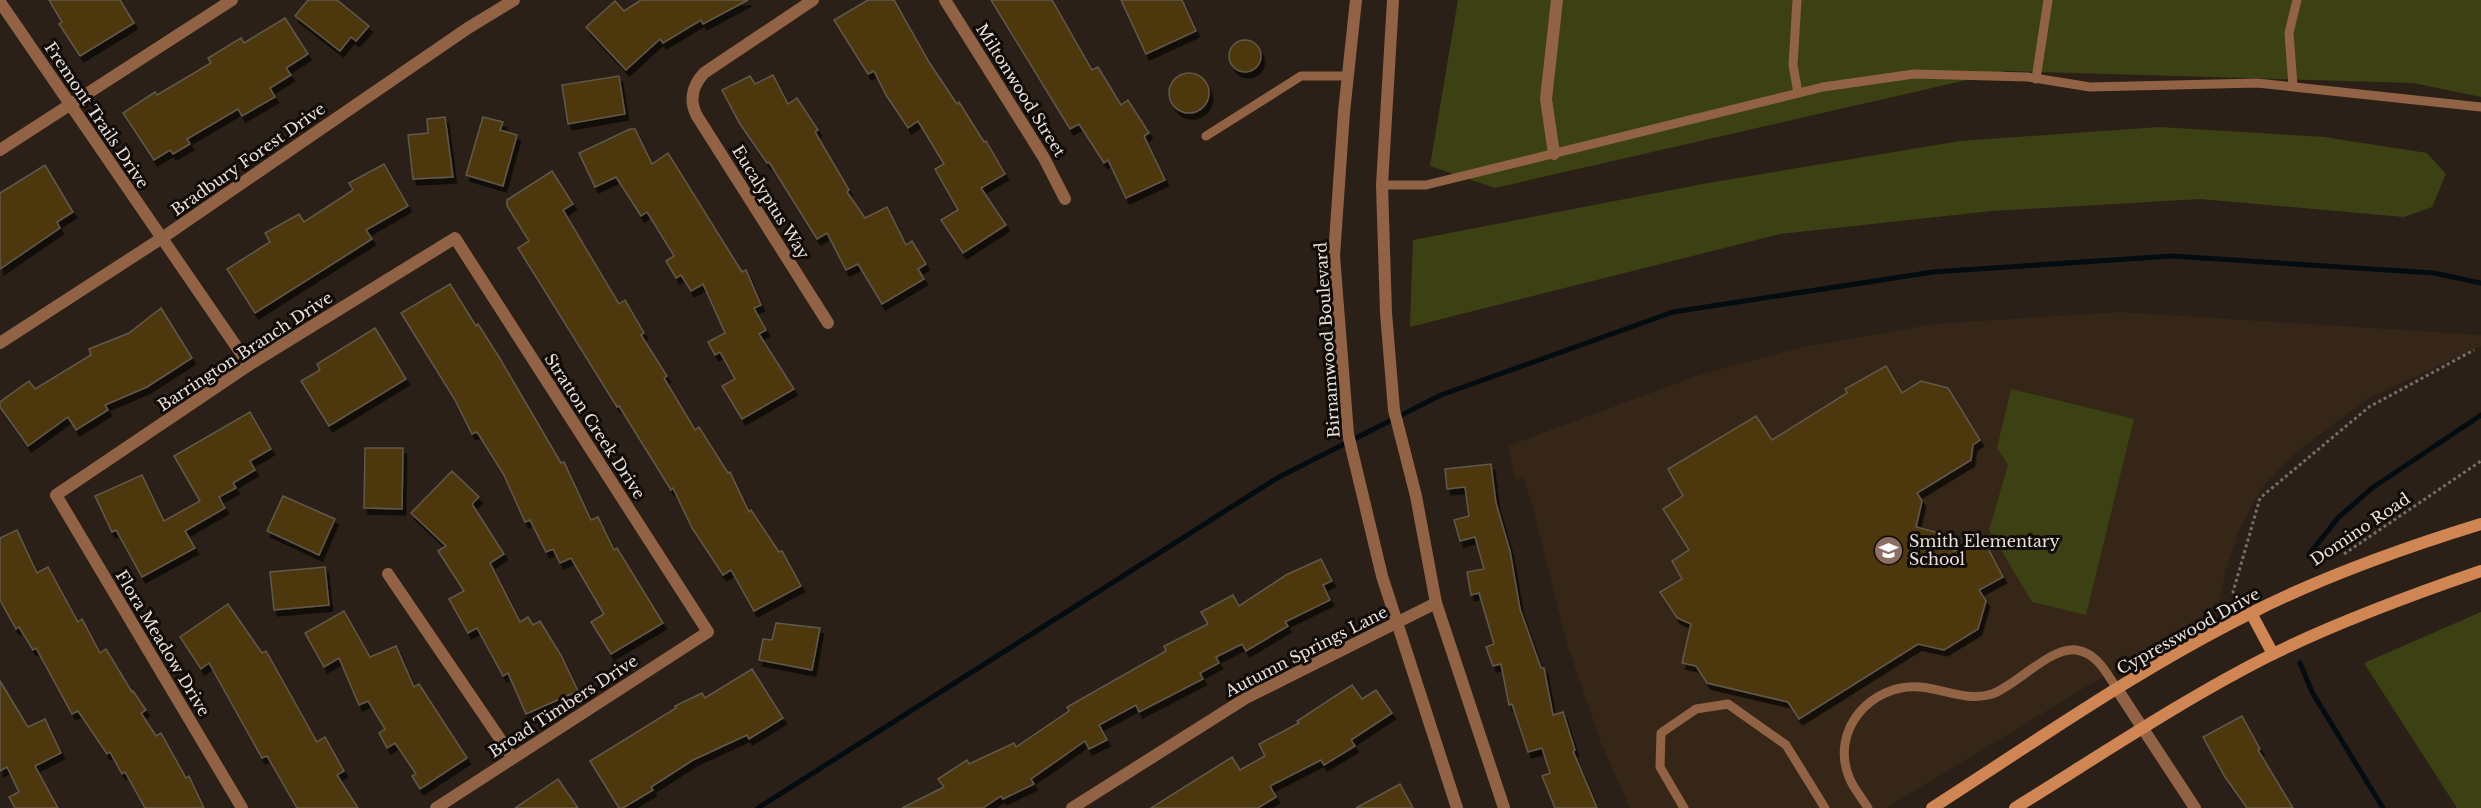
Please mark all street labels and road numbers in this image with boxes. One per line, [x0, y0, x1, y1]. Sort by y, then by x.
street label: Miltonwood Street [972, 20, 1070, 160]
street label: Fremont Trails Drive [40, 38, 154, 192]
street label: Bradbury Forest Drive [167, 98, 329, 220]
street label: Eucalyptus Way [728, 142, 814, 263]
street label: Birnamwood Boulevard [1310, 241, 1344, 439]
street label: Barrington Branch Drive [154, 287, 336, 415]
street label: Stratton Creek Drive [540, 349, 650, 503]
street label: Domino Road [2306, 488, 2414, 570]
street label: Flora Meadow Drive [111, 566, 215, 720]
street label: Cypresswood Drive [2113, 583, 2263, 679]
street label: Autumn Springs Lane [1220, 601, 1391, 701]
street label: Broad Timbers Drive [485, 650, 641, 762]

